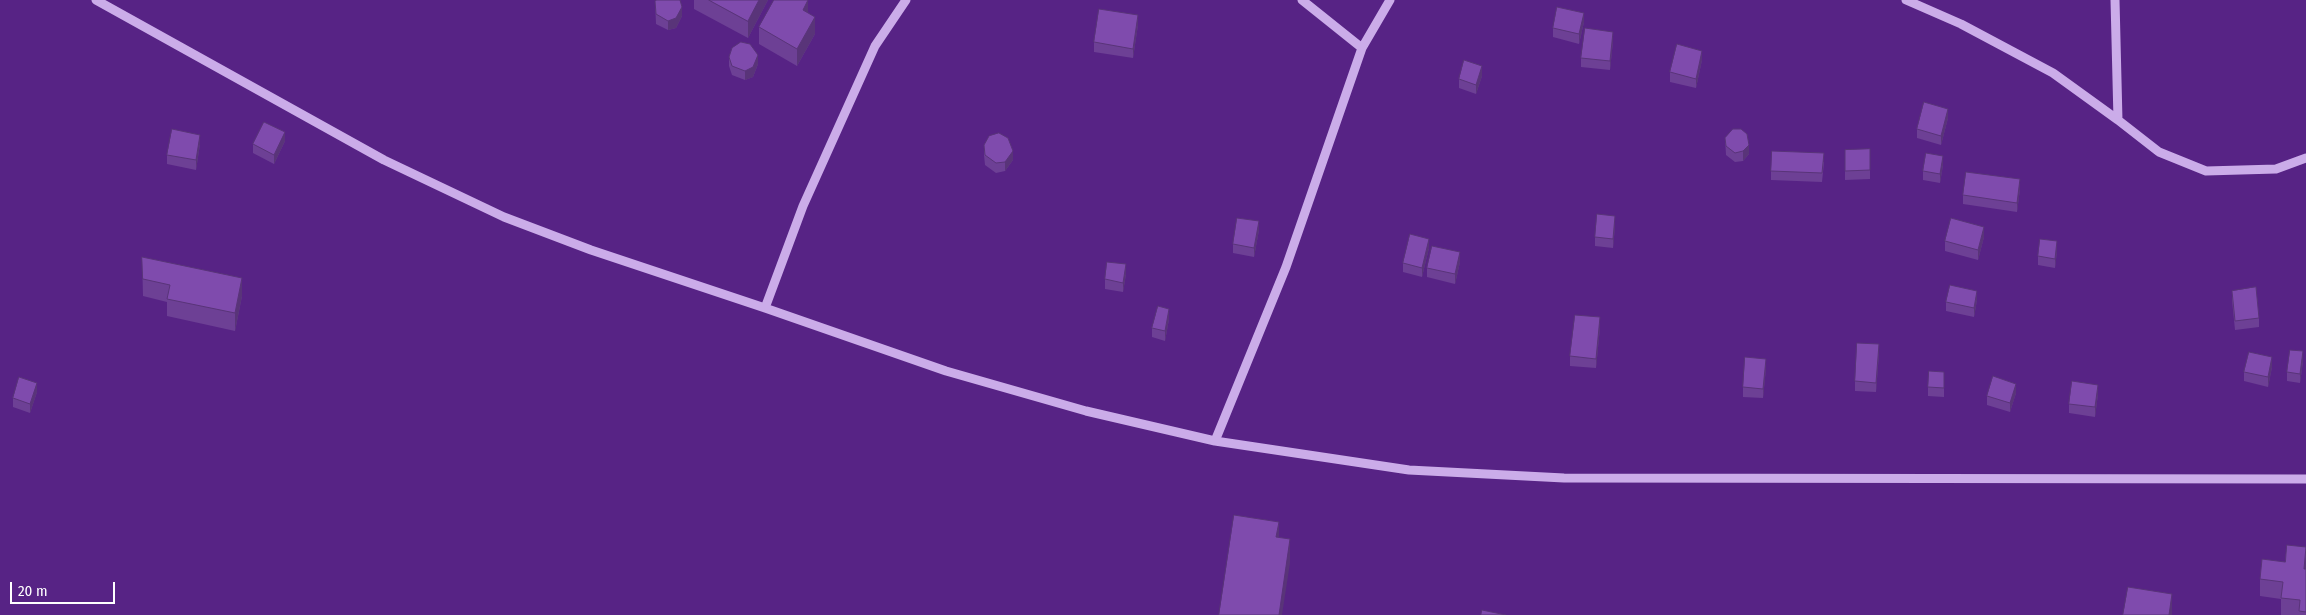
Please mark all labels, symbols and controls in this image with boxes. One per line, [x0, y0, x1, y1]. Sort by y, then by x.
scale bar [12, 572, 118, 604]
text: 20 m [18, 582, 48, 600]

